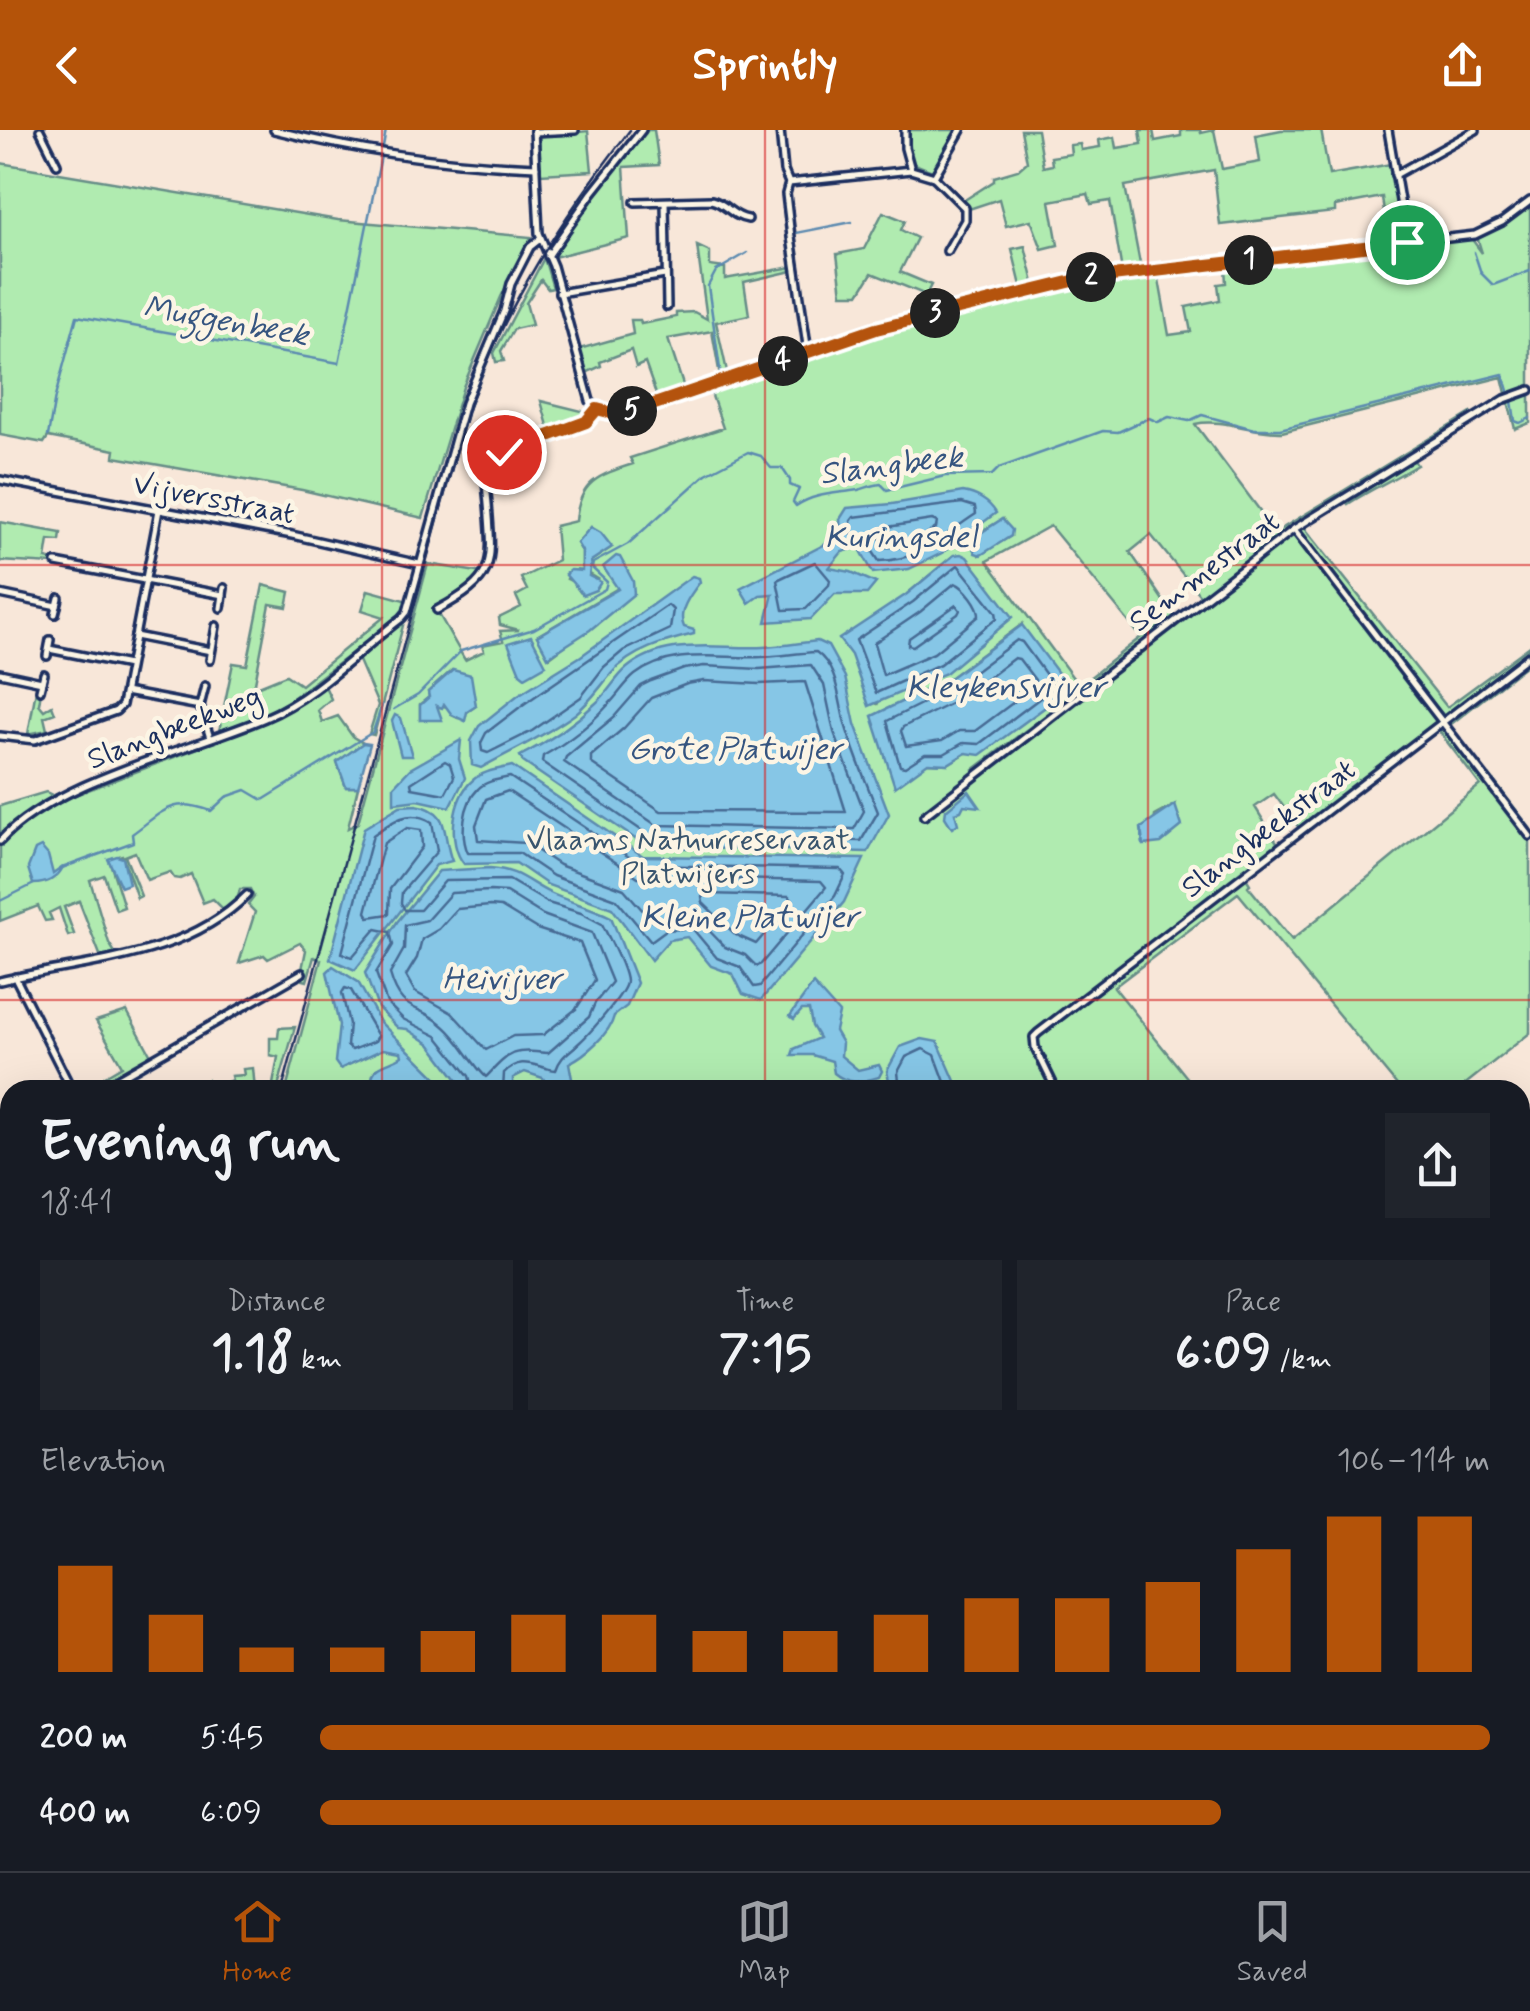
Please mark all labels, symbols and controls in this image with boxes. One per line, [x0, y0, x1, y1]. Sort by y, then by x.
text: Sprintly [692, 36, 838, 95]
icon: back [40, 38, 95, 93]
icon: share [1435, 38, 1490, 93]
pin [1365, 200, 1450, 285]
icon: arrive [1380, 215, 1435, 270]
pin: 1 [1224, 235, 1274, 285]
text: 1 [1243, 241, 1255, 278]
pin: 2 [1066, 252, 1116, 302]
text: 2 [1084, 258, 1098, 295]
water label: Muggenbeek [139, 287, 313, 361]
pin: 3 [910, 288, 960, 338]
text: 3 [929, 294, 941, 331]
pin: 4 [758, 336, 808, 386]
text: 4 [775, 342, 791, 379]
pin: 5 [607, 386, 657, 436]
text: 5 [624, 392, 640, 429]
pin [462, 410, 547, 495]
icon: check [477, 425, 532, 480]
water label: Slangbeek [817, 436, 967, 496]
street label: Vijversstraat [130, 465, 298, 534]
street label: Semmestraat [1122, 503, 1288, 642]
water label: Kuringsdel [825, 517, 979, 559]
water label: Kleykensvijver [906, 667, 1109, 709]
street label: Slangbeekweg [82, 677, 268, 781]
water label: Grote Platwijer [628, 729, 845, 771]
street label: Slangbeekstraat [1174, 751, 1364, 907]
park label: Vlaams Natuurreservaat Platwijers [526, 821, 850, 894]
water label: Kleine Platwijer [641, 897, 862, 939]
water label: Heivijver [443, 959, 565, 1001]
text: Evening run [40, 1108, 340, 1180]
button: share [1385, 1113, 1490, 1218]
text: 18:41 [40, 1182, 113, 1224]
text: Distance [227, 1284, 326, 1321]
text: Time [736, 1284, 794, 1321]
text: Pace [1225, 1284, 1281, 1321]
text: 1.18 [211, 1321, 294, 1387]
text: 7:15 [719, 1321, 811, 1387]
text: 6:09 [1175, 1321, 1271, 1387]
text: km [294, 1342, 342, 1379]
text: /km [1271, 1342, 1332, 1379]
text: Elevation [40, 1440, 166, 1482]
text: 106–114 m [1337, 1440, 1490, 1482]
text: 200 m [40, 1717, 127, 1759]
text: 5:45 [200, 1717, 263, 1759]
text: 400 m [40, 1792, 130, 1834]
text: 6:09 [200, 1792, 262, 1834]
tab: Home [222, 1894, 292, 1991]
tab: Map [737, 1894, 792, 1991]
tab: Saved [1237, 1894, 1308, 1991]

